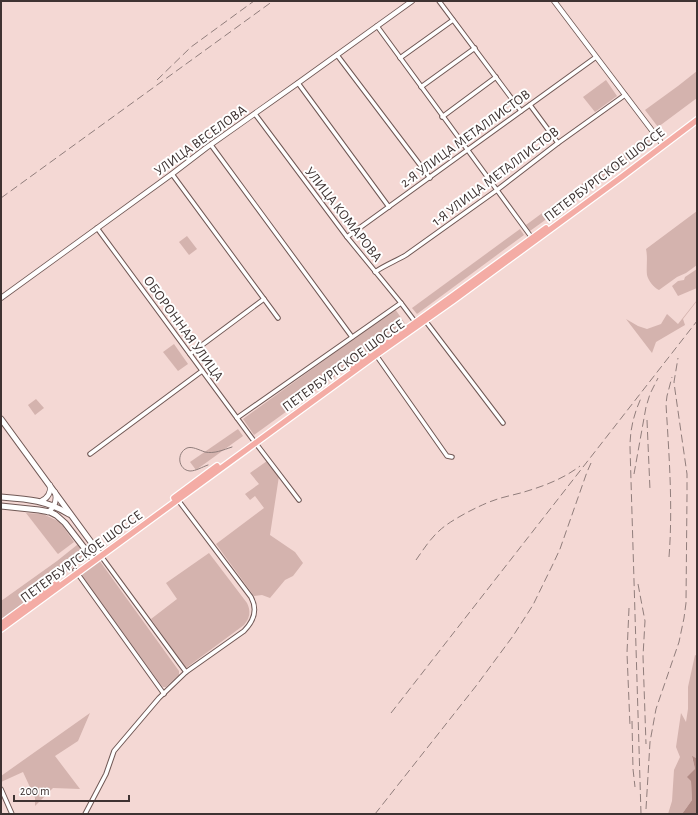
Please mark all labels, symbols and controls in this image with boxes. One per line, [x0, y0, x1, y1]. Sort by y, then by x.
street label: 2-Я УЛИЦА МЕТАЛЛИСТОВ [398, 87, 533, 190]
street label: УЛИЦА ВЕСЕЛОВА [152, 103, 249, 179]
street label: 1-Я УЛИЦА МЕТАЛЛИСТОВ [430, 125, 562, 229]
street label: ПЕТЕРБУРГСКОЕ ШОССЕ [542, 125, 668, 225]
street label: УЛИЦА КОМАРОВА [302, 165, 384, 265]
street label: ОБОРОННАЯ УЛИЦА [141, 274, 226, 384]
street label: ПЕТЕРБУРГСКОЕ ШОССЕ [280, 317, 407, 415]
street label: ПЕТЕРБУРГСКОЕ ШОССЕ [18, 508, 145, 606]
scale bar [14, 777, 129, 803]
text: 200 m [20, 785, 50, 797]

